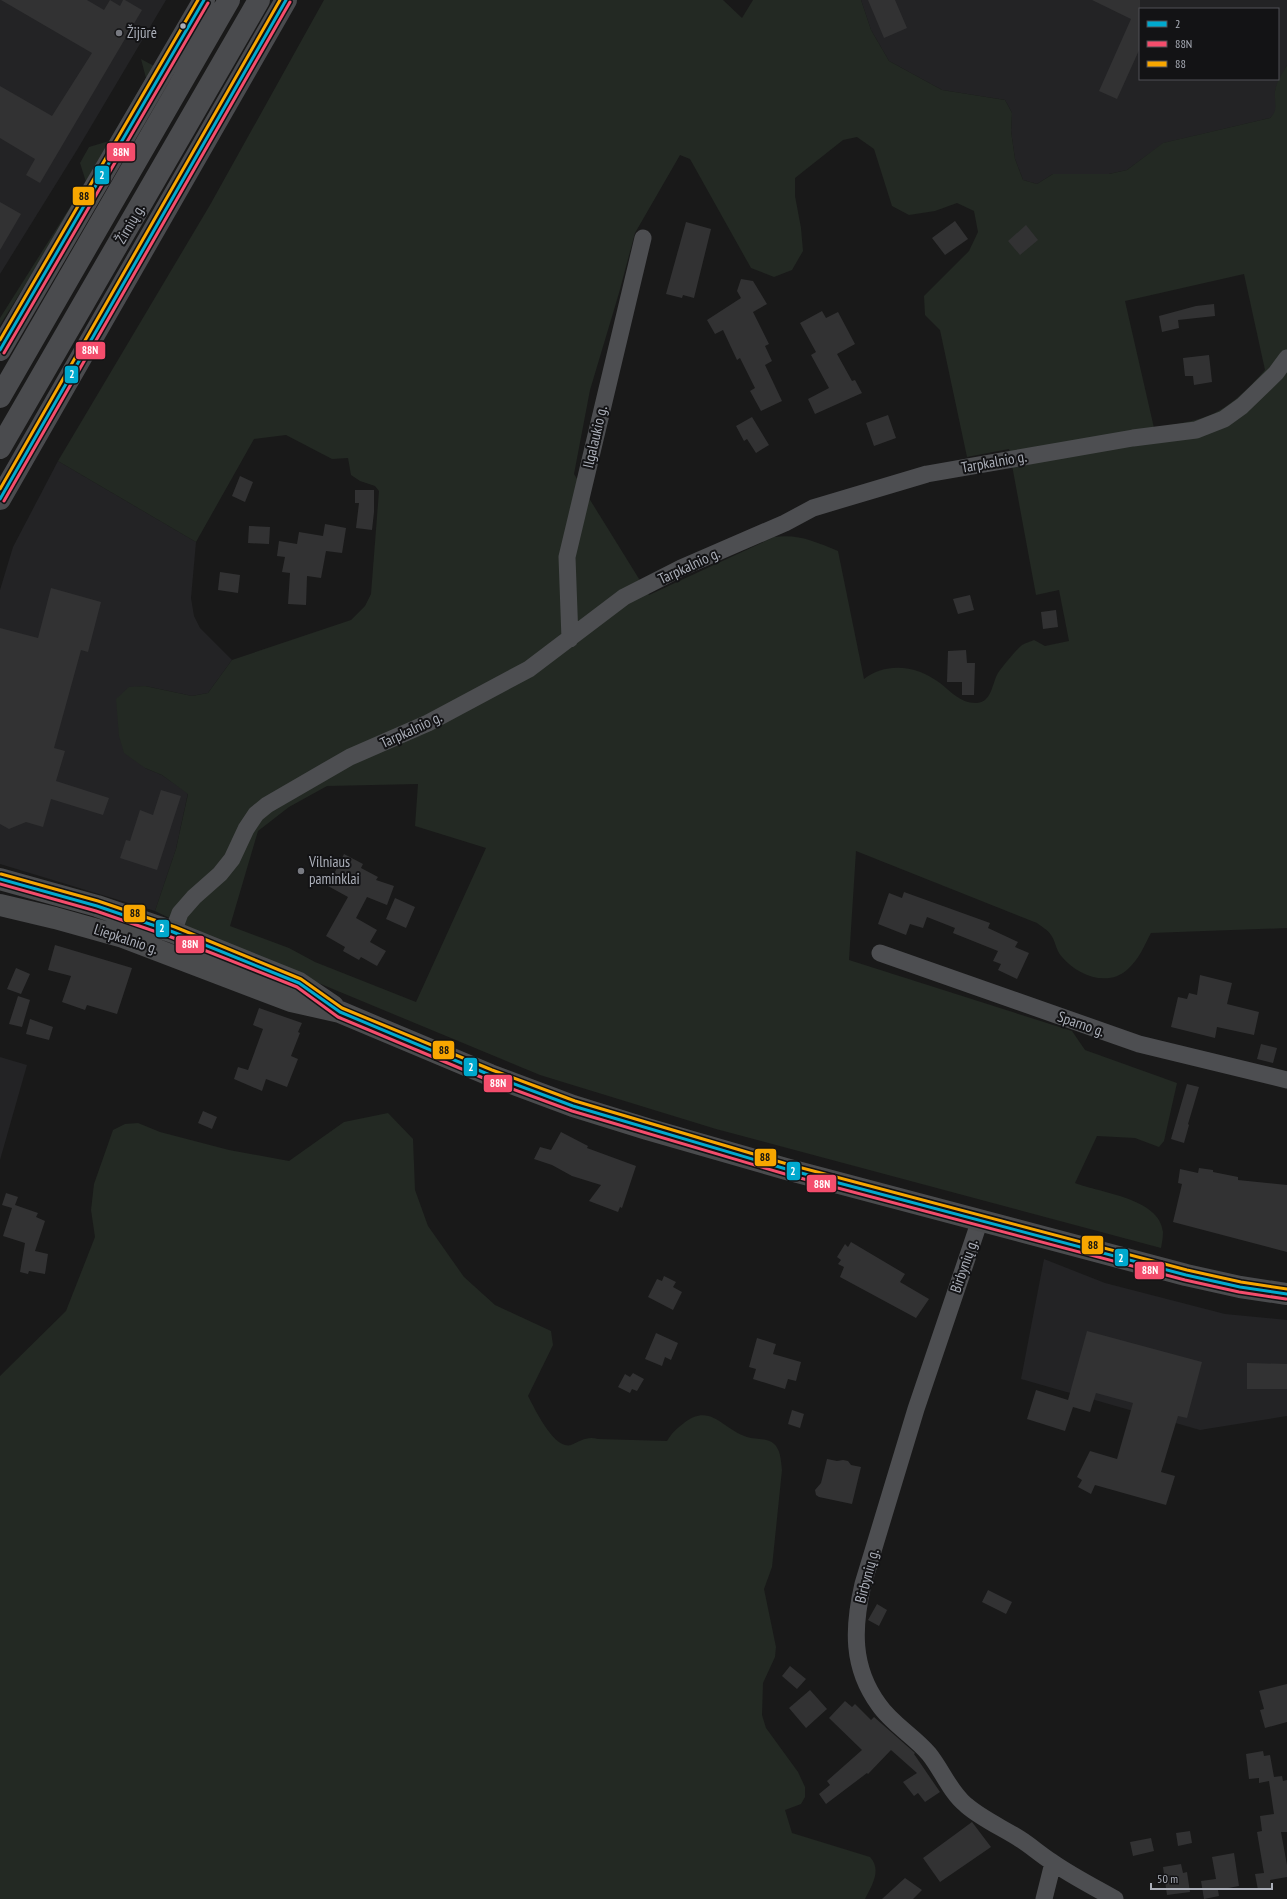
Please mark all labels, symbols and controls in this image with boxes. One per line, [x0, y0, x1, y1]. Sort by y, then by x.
legend [1139, 8, 1279, 80]
text: 2 [1175, 16, 1180, 31]
unlabelled marker [178, 21, 188, 31]
place label: Žijūrė [127, 23, 157, 42]
marker: Žijūrė [114, 28, 124, 38]
text: 88N [1175, 36, 1192, 51]
text: 88 [1175, 56, 1186, 71]
line badge: 88N [106, 142, 136, 162]
text: 88N [113, 145, 129, 159]
line badge: 2 [94, 165, 110, 185]
text: 2 [99, 168, 105, 182]
line badge: 88 [72, 186, 95, 206]
text: 88 [79, 189, 89, 203]
street label: Žirnių g. [111, 200, 149, 247]
line badge: 88N [75, 341, 106, 360]
text: 88N [82, 343, 98, 357]
line badge: 2 [64, 365, 79, 384]
text: 2 [69, 367, 75, 381]
street label: Ilgalaukio g. [578, 404, 611, 470]
street label: Tarpkalnio g. [960, 446, 1028, 477]
street label: Tarpkalnio g. [655, 543, 723, 588]
street label: Tarpkalnio g. [377, 707, 445, 752]
place label: Vilniaus paminklai [308, 852, 360, 888]
marker: Vilniaus paminklai [296, 866, 306, 876]
line badge: 88 [123, 904, 146, 923]
text: 88 [130, 906, 140, 920]
street label: Liepkalnio g. [92, 919, 161, 958]
line badge: 2 [155, 919, 170, 938]
text: 2 [159, 921, 165, 935]
line badge: 88N [175, 935, 205, 954]
text: 88N [182, 937, 198, 951]
street label: Sparno g. [1055, 1007, 1107, 1041]
line badge: 88 [432, 1040, 455, 1060]
text: 88 [439, 1043, 449, 1057]
line badge: 2 [463, 1057, 478, 1077]
text: 2 [468, 1060, 474, 1074]
line badge: 88N [483, 1074, 513, 1093]
text: 88N [490, 1076, 506, 1090]
line badge: 88 [754, 1148, 777, 1167]
text: 88 [760, 1150, 770, 1164]
line badge: 2 [786, 1161, 801, 1181]
text: 2 [790, 1164, 796, 1178]
line badge: 88N [806, 1174, 837, 1193]
text: 88N [814, 1177, 830, 1191]
line badge: 88 [1081, 1235, 1104, 1255]
street label: Birbynių g. [946, 1236, 982, 1295]
text: 88 [1088, 1238, 1098, 1252]
line badge: 2 [1114, 1248, 1129, 1267]
text: 2 [1118, 1251, 1124, 1265]
line badge: 88N [1134, 1261, 1165, 1280]
text: 88N [1142, 1263, 1158, 1277]
street label: Birbynių g. [850, 1546, 883, 1605]
scale bar [1151, 1865, 1272, 1891]
text: 50 m [1157, 1871, 1178, 1886]

